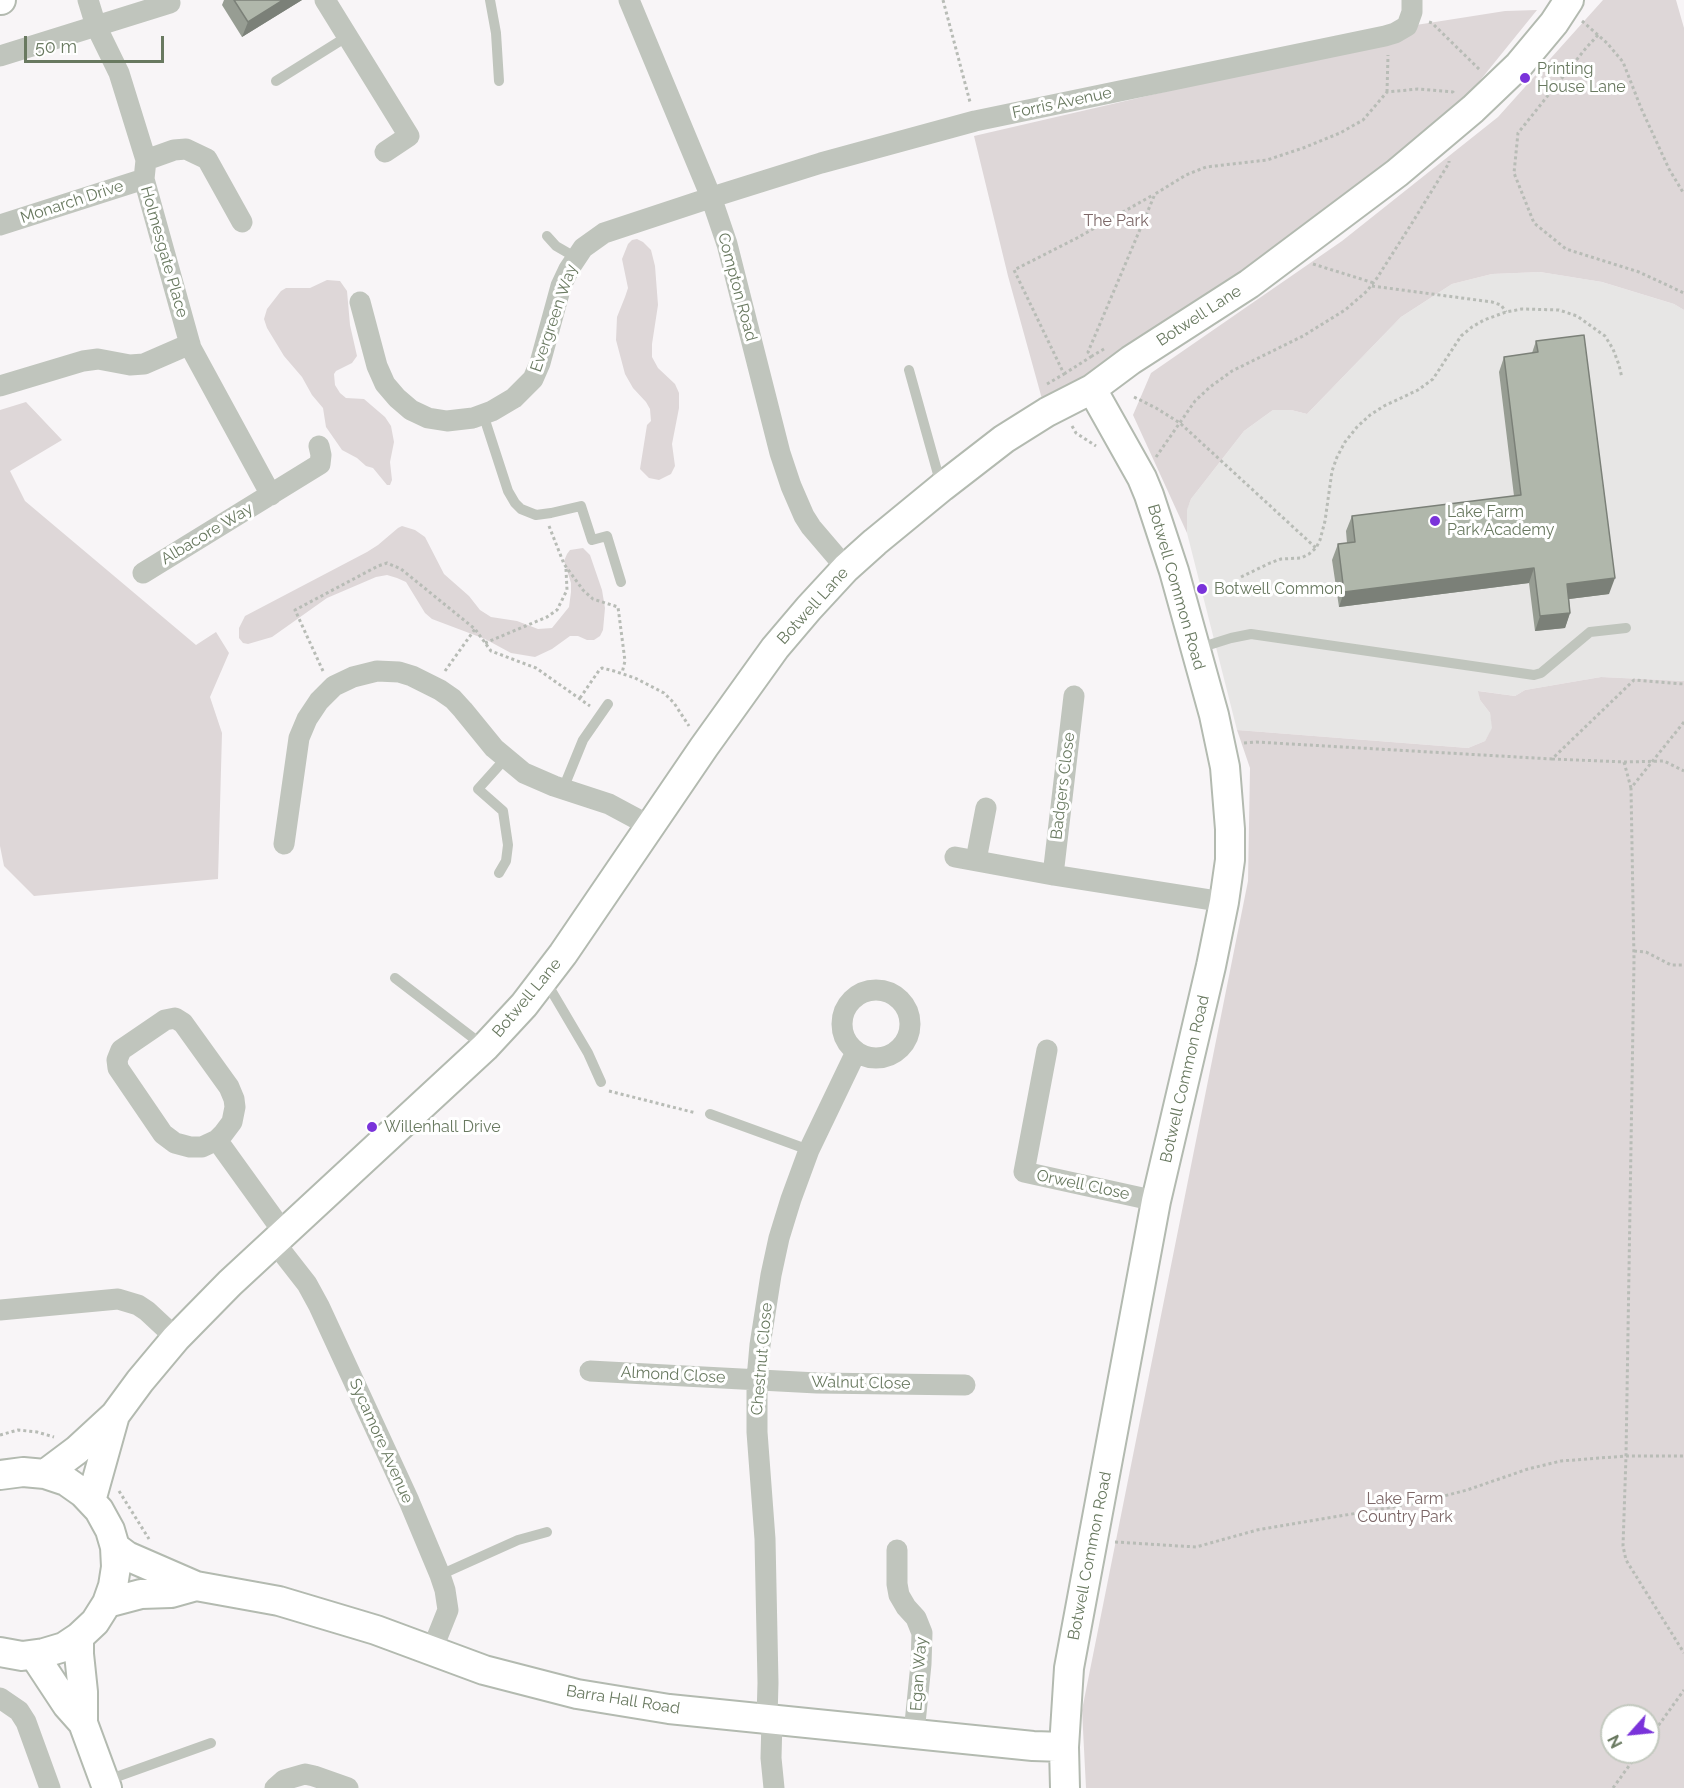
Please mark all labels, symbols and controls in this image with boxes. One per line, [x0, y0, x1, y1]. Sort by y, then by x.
scale bar [27, 24, 166, 62]
text: 50 m [35, 36, 77, 57]
place label: Printing House Lane [1537, 59, 1626, 97]
marker: Printing House Lane [1518, 71, 1532, 85]
street label: Forris Avenue [1011, 83, 1113, 123]
street label: Monarch Drive [18, 176, 126, 228]
street label: Holmesgate Place [136, 184, 192, 320]
park label: The Park [1083, 211, 1149, 231]
street label: Compton Road [713, 231, 761, 343]
street label: Evergreen Way [527, 261, 581, 375]
street label: Botwell Lane [1153, 282, 1245, 350]
street label: Albacore Way [158, 499, 256, 569]
street label: Botwell Common Road [1143, 502, 1209, 672]
place label: Lake Farm Park Academy [1447, 502, 1554, 540]
marker: Lake Farm Park Academy [1428, 514, 1442, 528]
street label: Botwell Lane [773, 564, 853, 648]
place label: Botwell Common [1214, 579, 1343, 599]
marker: Botwell Common [1195, 582, 1209, 596]
street label: Badgers Close [1047, 731, 1079, 841]
street label: Botwell Lane [488, 955, 566, 1041]
street label: Botwell Common Road [1156, 993, 1214, 1165]
place label: Willenhall Drive [384, 1117, 501, 1137]
marker: Willenhall Drive [365, 1120, 379, 1134]
street label: Orwell Close [1035, 1166, 1131, 1204]
street label: Chestnut Close [748, 1302, 776, 1416]
street label: Almond Close [620, 1363, 726, 1387]
street label: Walnut Close [811, 1373, 911, 1393]
street label: Sycamore Avenue [345, 1376, 417, 1506]
street label: Botwell Common Road [1064, 1470, 1116, 1642]
park label: Lake Farm Country Park [1357, 1489, 1453, 1527]
street label: Egan Way [907, 1636, 931, 1712]
street label: Barra Hall Road [565, 1682, 681, 1718]
north arrow [1600, 1704, 1660, 1764]
text: N [1604, 1732, 1627, 1751]

